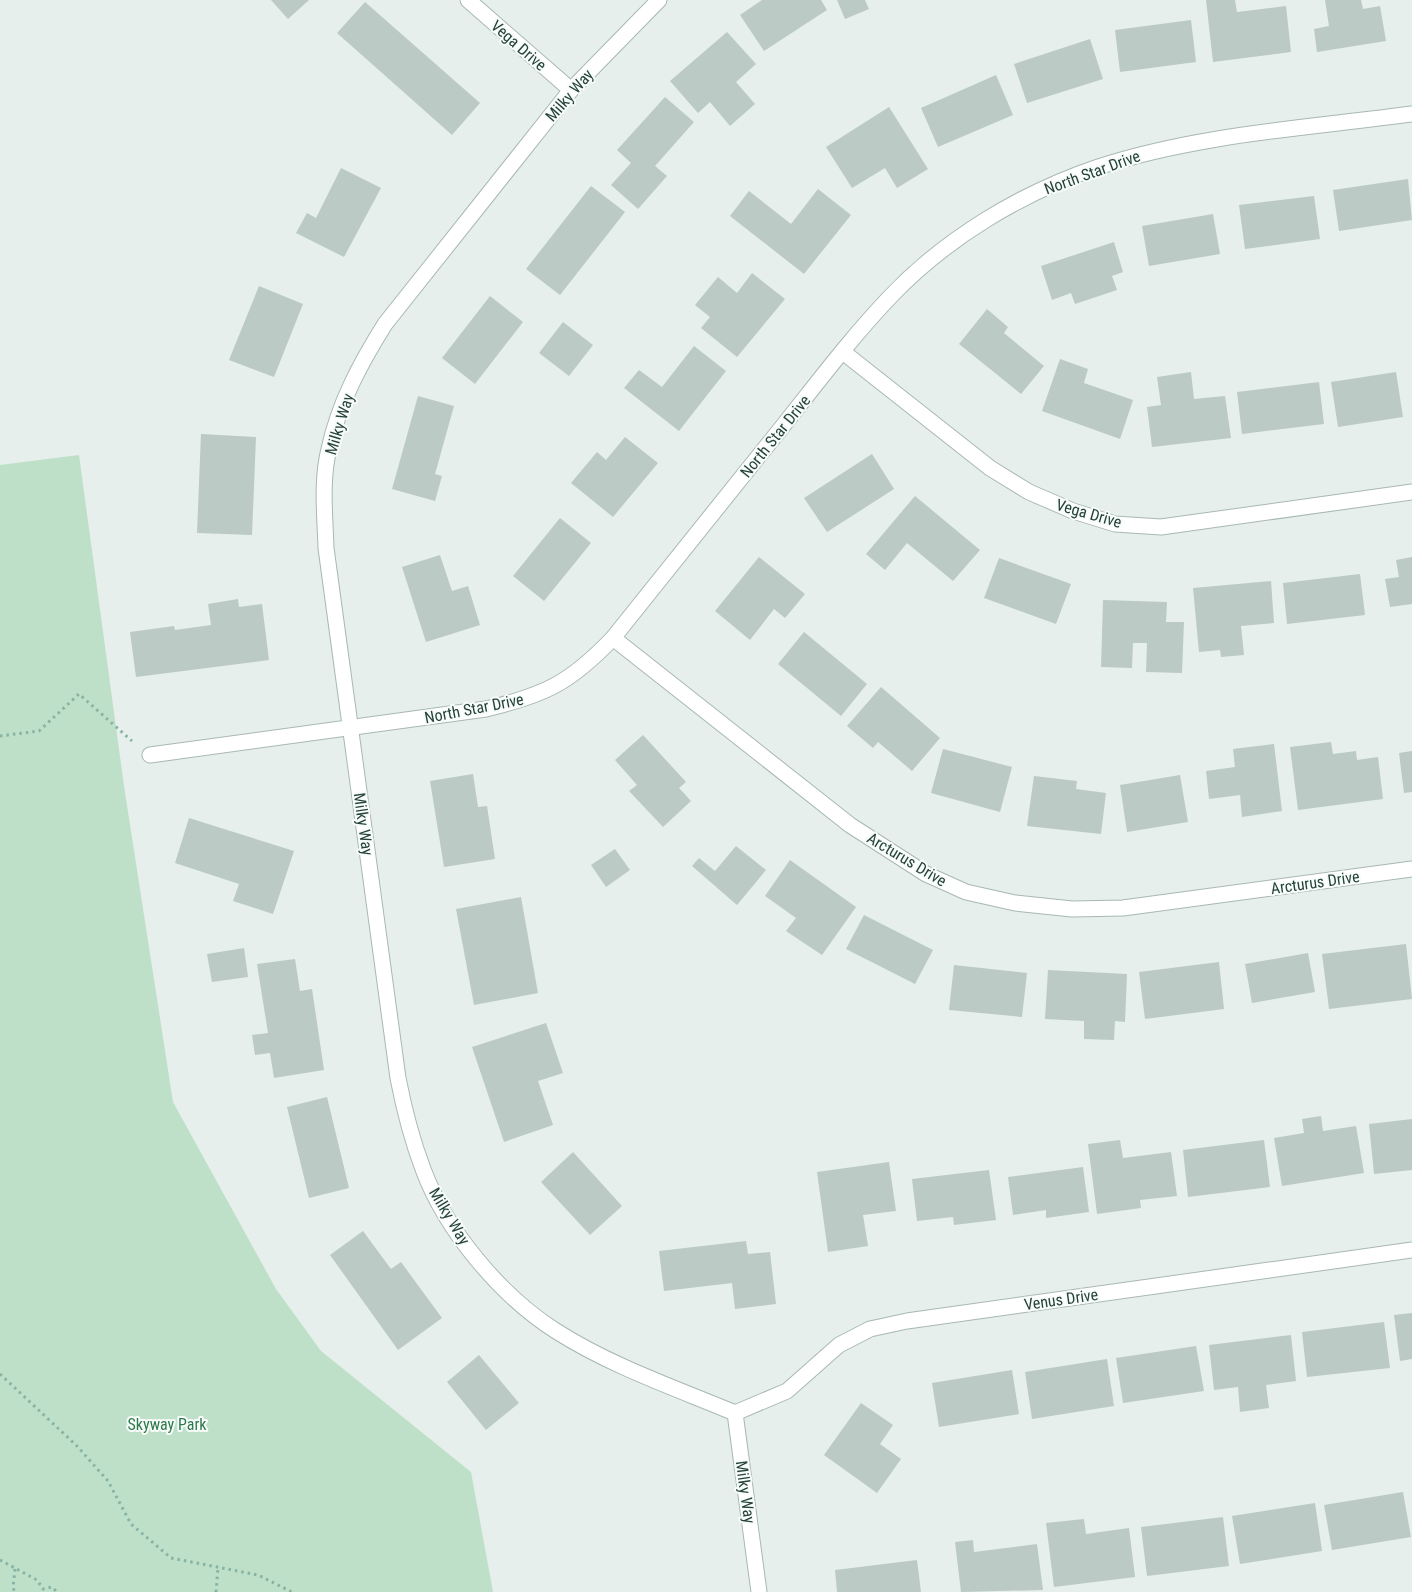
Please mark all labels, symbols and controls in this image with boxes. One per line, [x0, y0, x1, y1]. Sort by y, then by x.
street label: Vega Drive [487, 16, 550, 75]
street label: Milky Way [542, 65, 597, 125]
street label: North Star Drive [1042, 146, 1143, 199]
street label: Milky Way [321, 391, 358, 457]
street label: North Star Drive [736, 391, 814, 481]
street label: Vega Drive [1054, 495, 1124, 532]
street label: North Star Drive [423, 690, 525, 727]
street label: Milky Way [350, 791, 377, 857]
street label: Arcturus Drive [864, 828, 950, 891]
street label: Arcturus Drive [1270, 867, 1361, 898]
street label: Milky Way [425, 1184, 474, 1248]
street label: Venus Drive [1023, 1285, 1099, 1314]
park label: Skyway Park [128, 1415, 207, 1434]
street label: Milky Way [732, 1459, 759, 1525]

